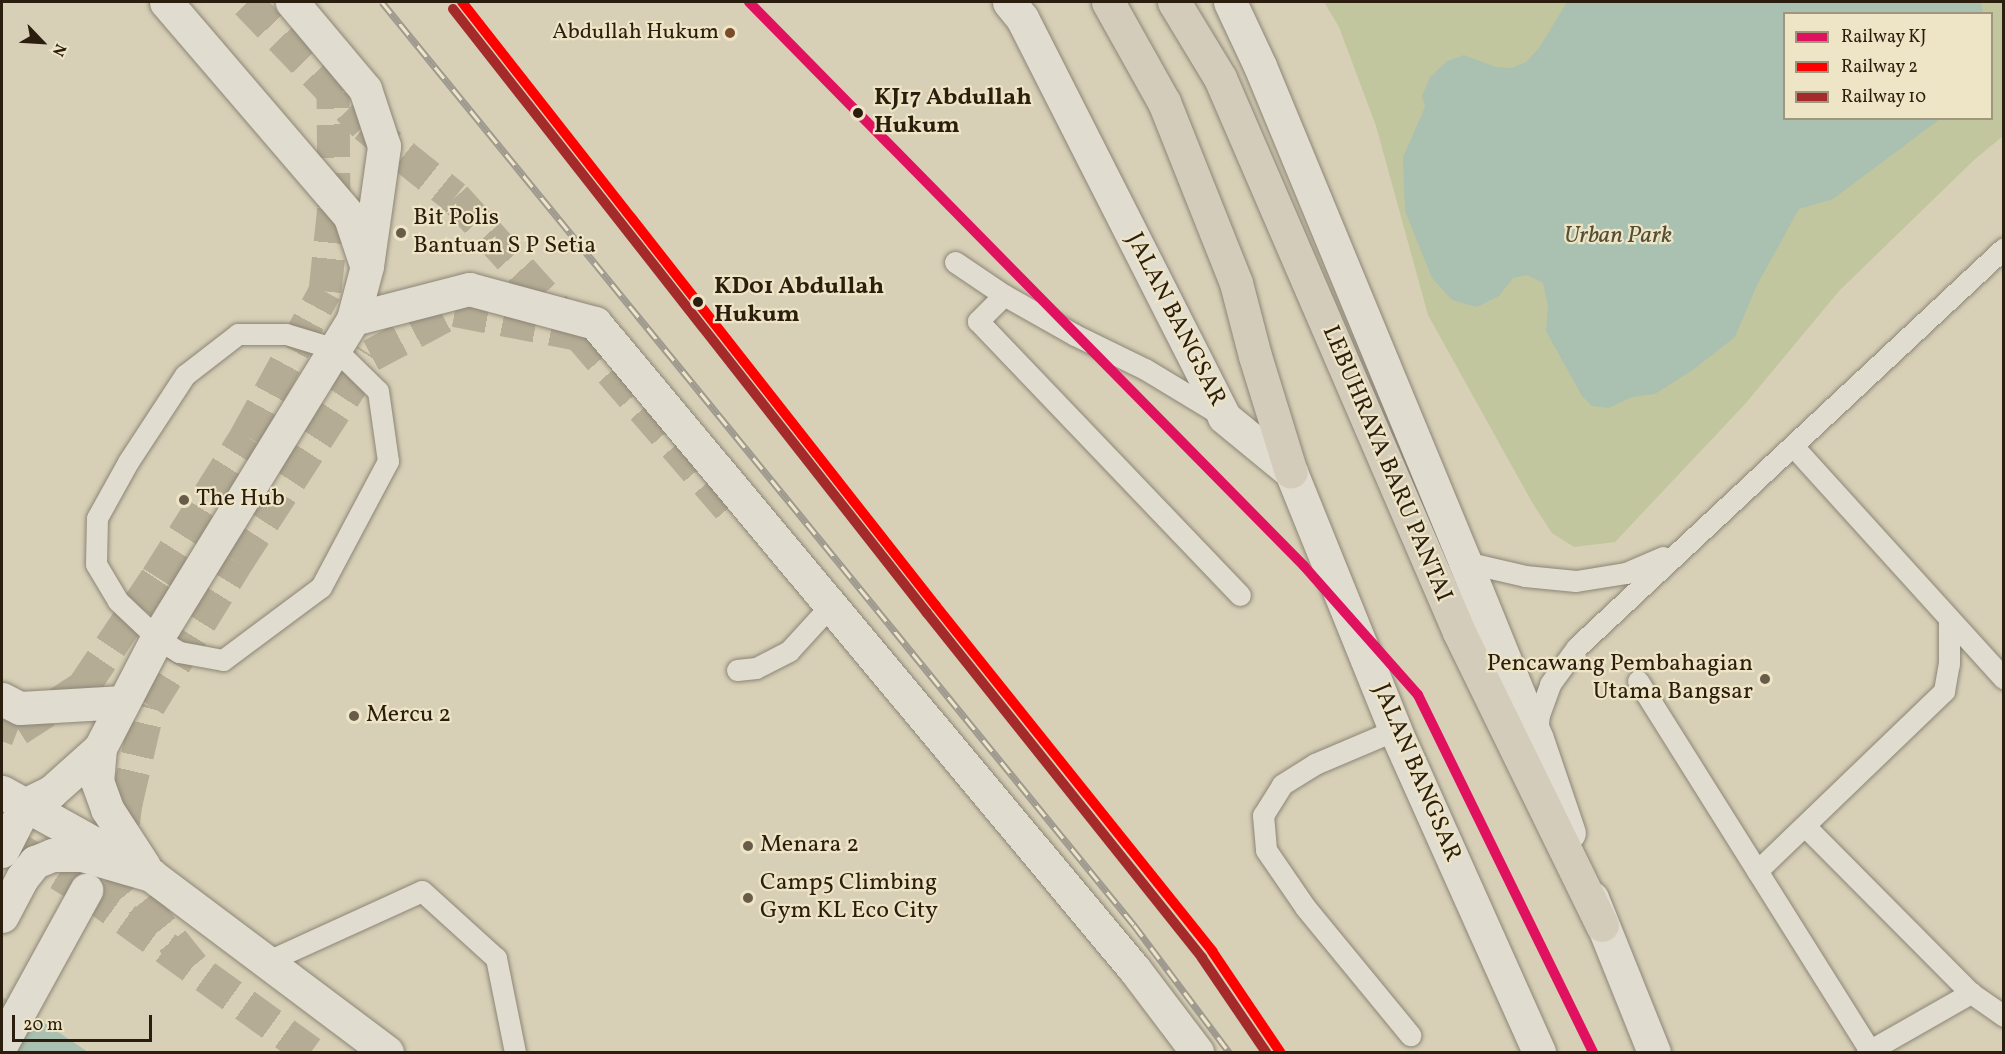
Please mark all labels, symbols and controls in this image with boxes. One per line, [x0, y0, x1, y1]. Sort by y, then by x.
north arrow [12, 12, 72, 72]
legend [1783, 12, 1993, 120]
place label: Abdullah Hukum [552, 20, 719, 46]
text: Railway KJ [1841, 25, 1926, 50]
marker: Abdullah Hukum [724, 27, 736, 39]
text: N [46, 40, 71, 60]
text: Railway 2 [1841, 55, 1918, 80]
place label: KJ17 Abdullah Hukum [874, 85, 1032, 141]
text: Railway 10 [1841, 85, 1926, 110]
marker: KJ17 Abdullah Hukum [847, 102, 869, 124]
place label: Bit Polis Bantuan S P Setia [413, 205, 596, 261]
park label: Urban Park [1564, 223, 1672, 251]
marker: Bit Polis Bantuan S P Setia [394, 226, 408, 240]
street label: JALAN BANGSAR [1119, 228, 1231, 412]
place label: KD01 Abdullah Hukum [714, 274, 884, 330]
marker: KD01 Abdullah Hukum [687, 291, 709, 313]
street label: LEBUHRAYA BARU PANTAI [1315, 322, 1457, 606]
place label: The Hub [196, 486, 285, 514]
marker: The Hub [177, 493, 191, 507]
place label: Pencawang Pembahagian Utama Bangsar [1487, 651, 1753, 707]
marker: Pencawang Pembahagian Utama Bangsar [1758, 672, 1772, 686]
street label: JALAN BANGSAR [1365, 680, 1467, 866]
place label: Mercu 2 [366, 702, 451, 730]
marker: Mercu 2 [347, 709, 361, 723]
place label: Menara 2 [760, 832, 859, 860]
marker: Menara 2 [741, 839, 755, 853]
place label: Camp5 Climbing Gym KL Eco City [760, 870, 938, 926]
marker: Camp5 Climbing Gym KL Eco City [741, 891, 755, 905]
scale bar [15, 1003, 154, 1041]
text: 20 m [23, 1013, 63, 1038]

